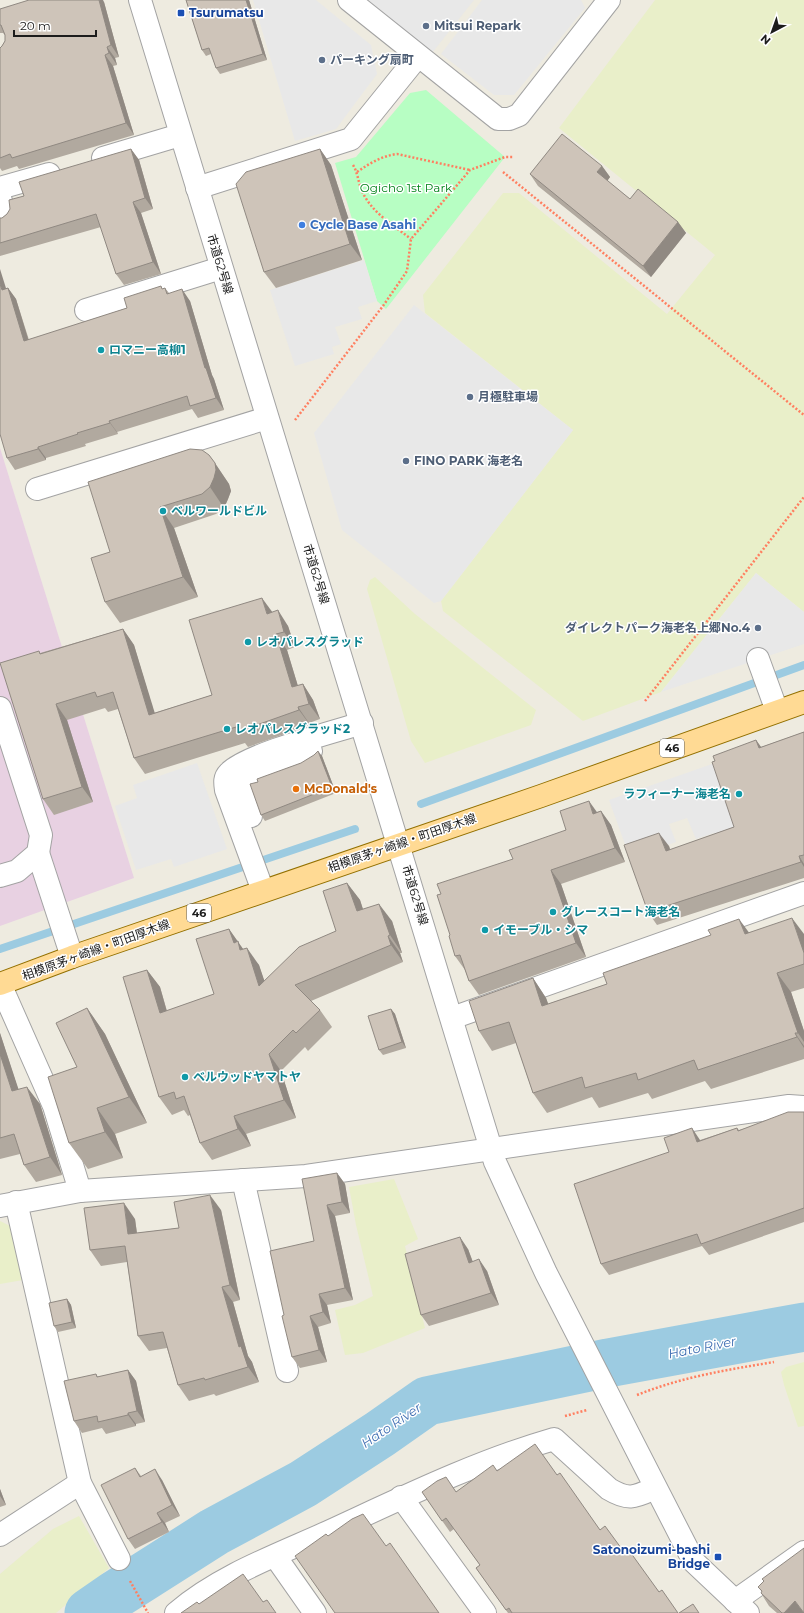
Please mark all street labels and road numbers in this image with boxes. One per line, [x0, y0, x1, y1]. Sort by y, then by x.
street label: 市道62号線 [204, 232, 237, 296]
street label: 市道62号線 [300, 542, 333, 606]
road number: 46 [660, 739, 684, 757]
street label: 相模原茅ヶ崎線・町田厚木線 [326, 810, 478, 875]
street label: 市道62号線 [399, 863, 432, 927]
road number: 46 [187, 904, 211, 922]
street label: 相模原茅ヶ崎線・町田厚木線 [20, 916, 172, 983]

